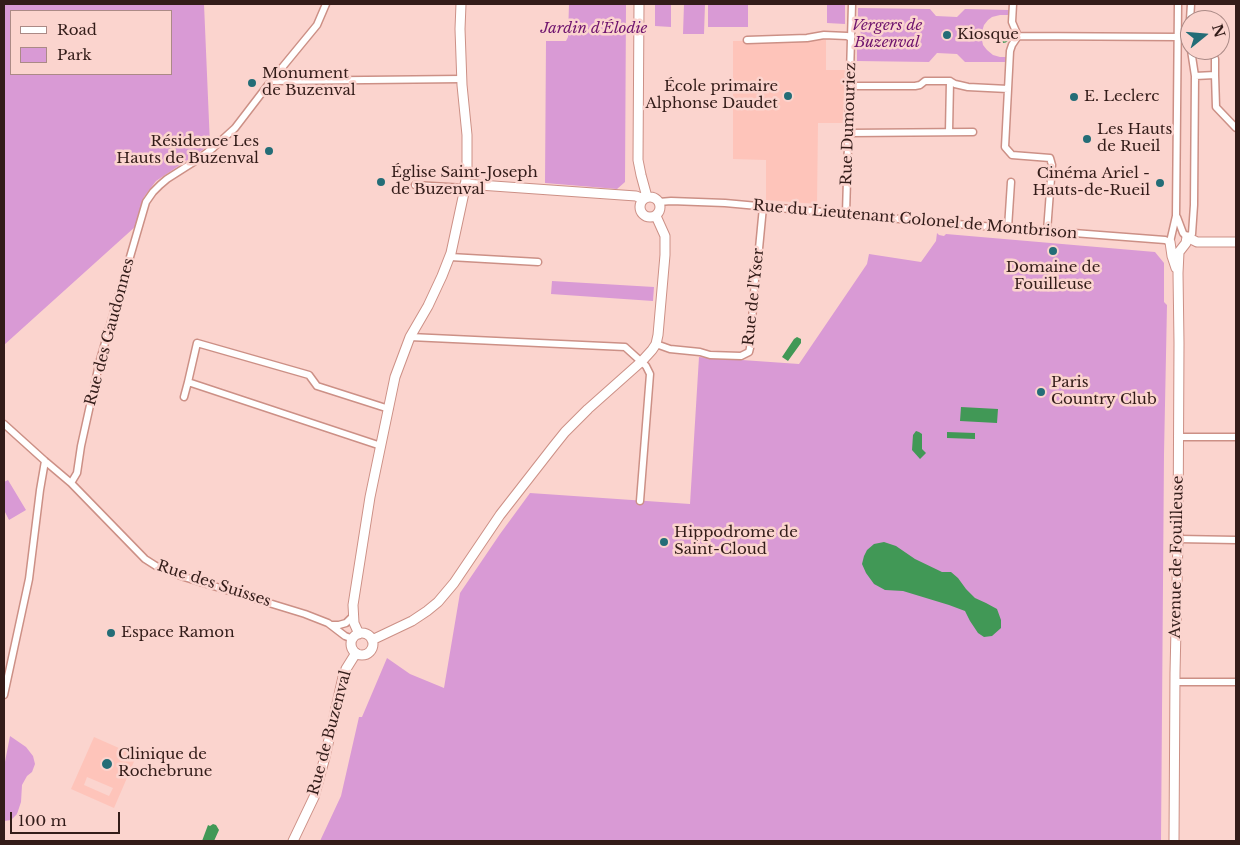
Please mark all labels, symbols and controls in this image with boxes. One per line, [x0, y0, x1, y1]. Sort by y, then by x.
legend [10, 10, 172, 75]
north arrow [1180, 10, 1230, 60]
park label: Vergers de Buzenval [852, 17, 922, 52]
text: Road [57, 20, 97, 39]
park label: Jardin d'Élodie [541, 20, 647, 38]
text: N [1208, 22, 1229, 40]
place label: Kiosque [957, 26, 1019, 44]
marker: Kiosque [941, 29, 953, 41]
text: Park [57, 45, 92, 64]
street label: Rue Dumouriez [838, 62, 860, 186]
place label: Monument de Buzenval [262, 65, 356, 100]
marker: Monument de Buzenval [246, 77, 258, 89]
place label: École primaire Alphonse Daudet [645, 78, 778, 113]
place label: E. Leclerc [1084, 88, 1159, 106]
marker: École primaire Alphonse Daudet [782, 90, 794, 102]
marker: E. Leclerc [1068, 91, 1080, 103]
place label: Les Hauts de Rueil [1097, 121, 1172, 156]
place label: Résidence Les Hauts de Buzenval [116, 133, 259, 168]
marker: Les Hauts de Rueil [1081, 133, 1093, 145]
marker: Résidence Les Hauts de Buzenval [263, 145, 275, 157]
place label: Église Saint-Joseph de Buzenval [391, 164, 538, 199]
place label: Cinéma Ariel - Hauts-de-Rueil [1032, 165, 1150, 200]
marker: Église Saint-Joseph de Buzenval [375, 176, 387, 188]
marker: Cinéma Ariel - Hauts-de-Rueil [1154, 177, 1166, 189]
street label: Rue du Lieutenant Colonel de Montbrison [752, 197, 1078, 243]
marker: Domaine de Fouilleuse [1047, 245, 1059, 257]
street label: Rue de l'Yser [740, 247, 768, 347]
street label: Rue des Gaudonnes [82, 256, 138, 408]
place label: Domaine de Fouilleuse [1006, 259, 1100, 294]
place label: Paris Country Club [1051, 374, 1157, 409]
marker: Paris Country Club [1035, 386, 1047, 398]
street label: Avenue de Fouilleuse [1167, 476, 1187, 638]
place label: Hippodrome de Saint-Cloud [674, 524, 798, 559]
marker: Hippodrome de Saint-Cloud [658, 536, 670, 548]
street label: Rue des Suisses [155, 557, 273, 611]
place label: Espace Ramon [121, 624, 235, 642]
marker: Espace Ramon [105, 627, 117, 639]
street label: Rue de Buzenval [305, 669, 355, 797]
place label: Clinique de Rochebrune [118, 746, 212, 781]
marker: Clinique de Rochebrune [100, 757, 114, 771]
scale bar [12, 802, 122, 834]
text: 100 m [18, 811, 67, 830]

